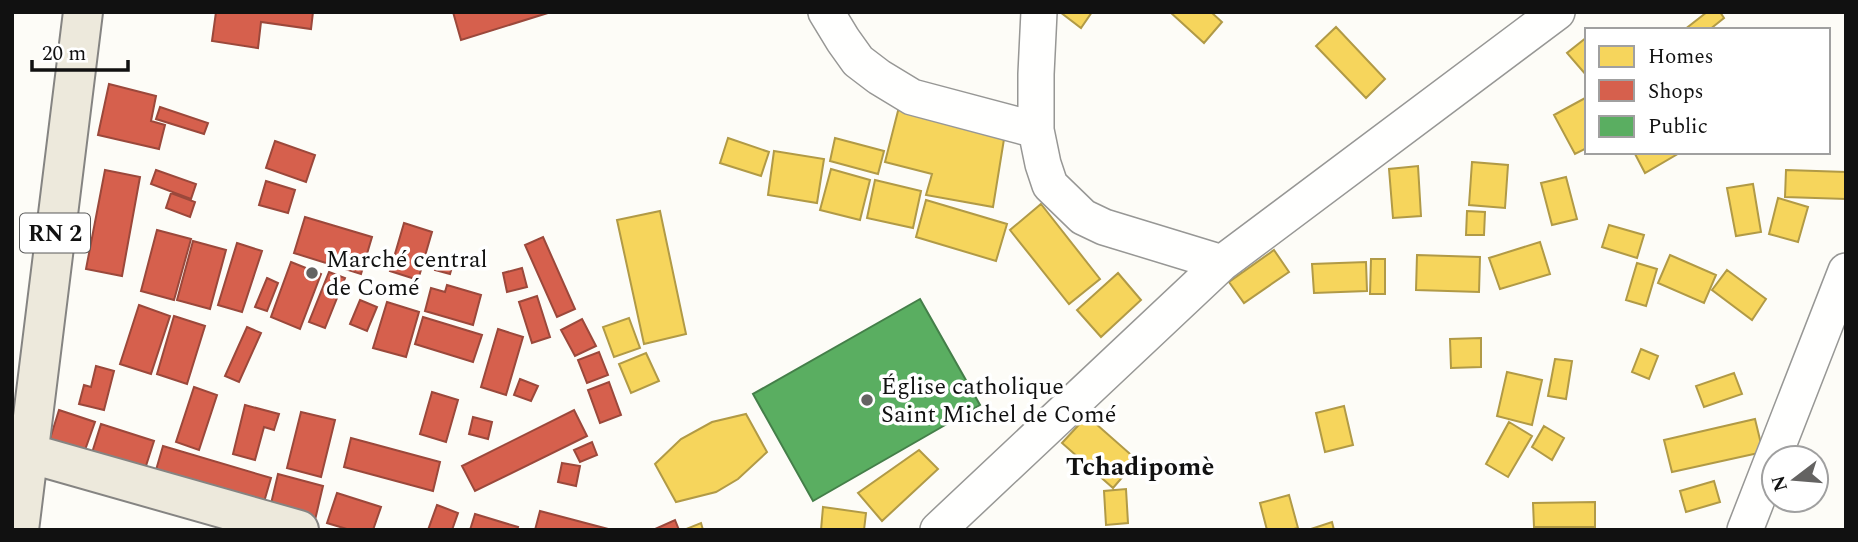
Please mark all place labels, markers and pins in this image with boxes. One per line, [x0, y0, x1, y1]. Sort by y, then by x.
place label: Marché central de Comé [326, 242, 488, 306]
marker: Marché central de Comé [304, 265, 320, 281]
place label: Église catholique Saint Michel de Comé [881, 369, 1116, 433]
marker: Église catholique Saint Michel de Comé [859, 392, 875, 408]

